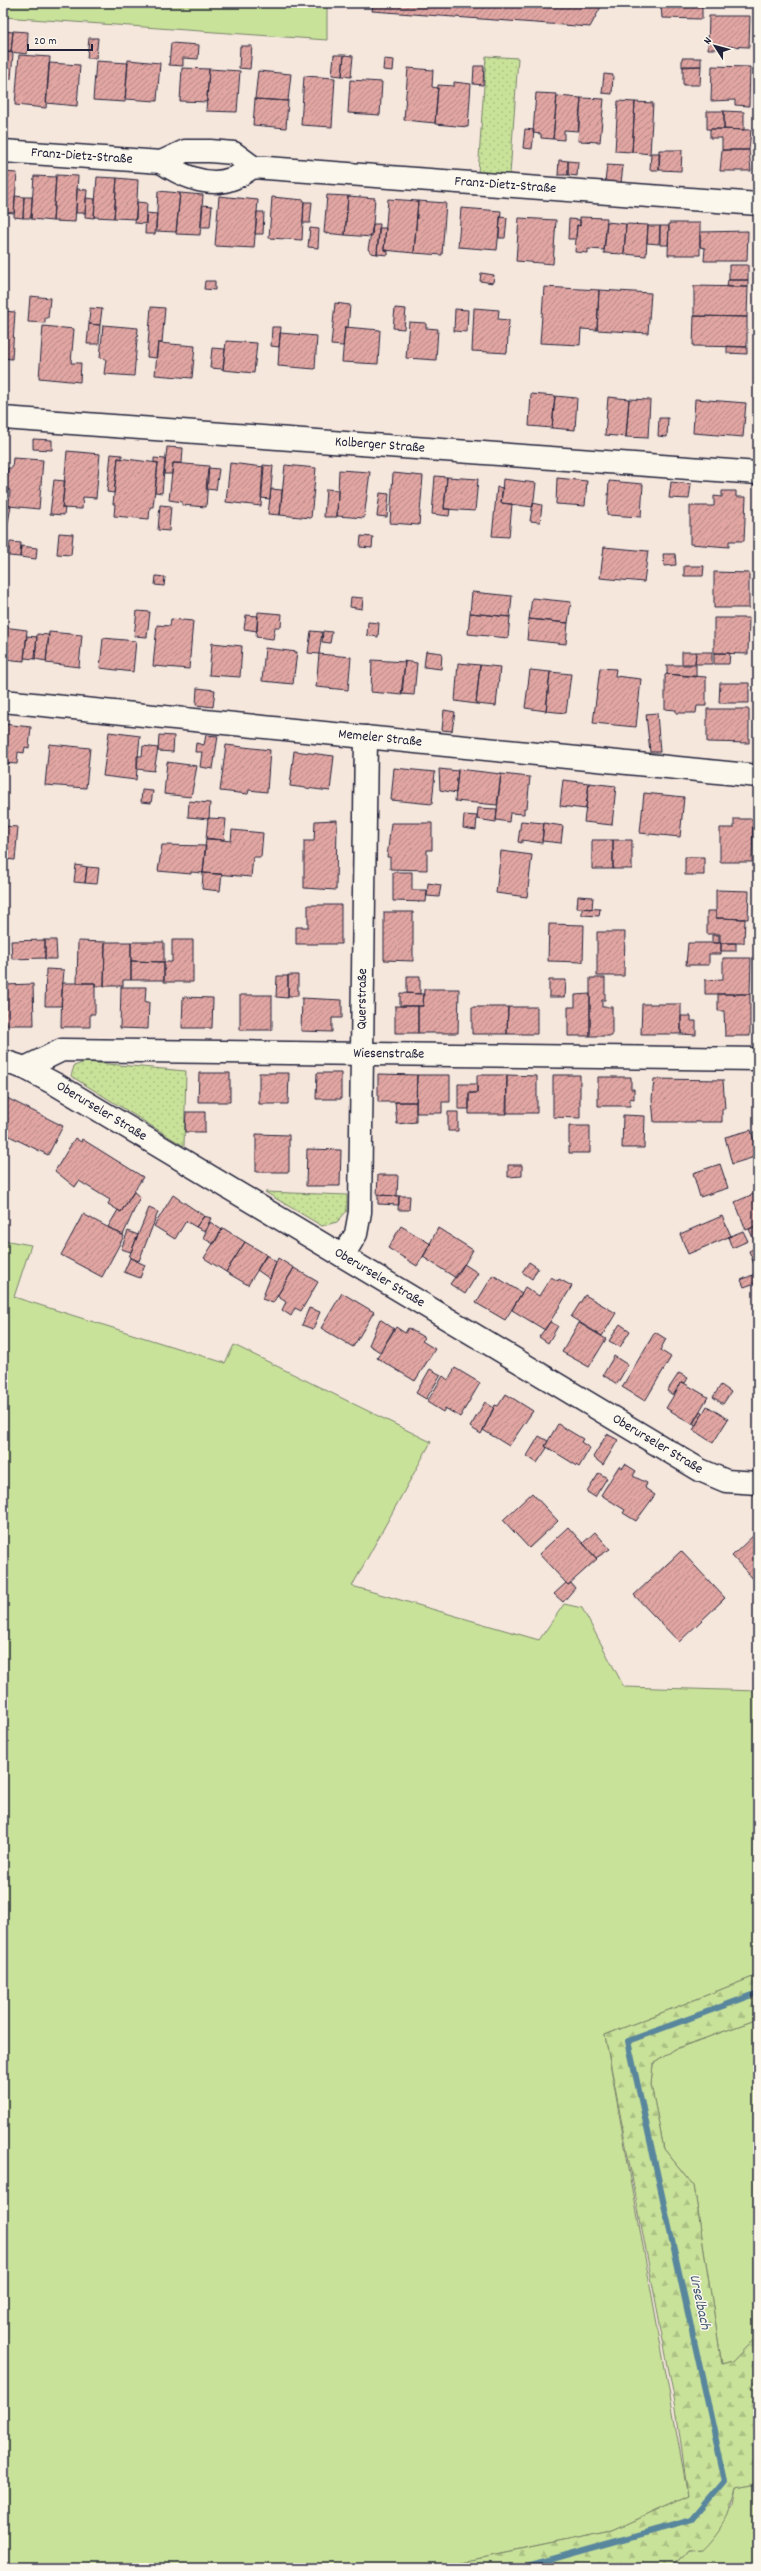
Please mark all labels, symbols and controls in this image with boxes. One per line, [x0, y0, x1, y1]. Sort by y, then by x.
scale bar [28, 26, 92, 52]
north arrow [695, 26, 735, 66]
text: 20 m [34, 33, 57, 50]
text: N [700, 34, 717, 48]
street label: Franz-Dietz-Straße [30, 143, 133, 170]
street label: Franz-Dietz-Straße [454, 172, 557, 199]
street label: Kolberger Straße [334, 432, 426, 459]
street label: Memeler Straße [337, 724, 423, 753]
street label: Querstraße [352, 968, 373, 1030]
street label: Wiesenstraße [353, 1044, 424, 1065]
street label: Oberurseler Straße [52, 1077, 151, 1147]
street label: Oberurseler Straße [330, 1243, 429, 1313]
street label: Oberurseler Straße [608, 1409, 706, 1479]
water label: Urselbach [682, 2272, 716, 2333]

